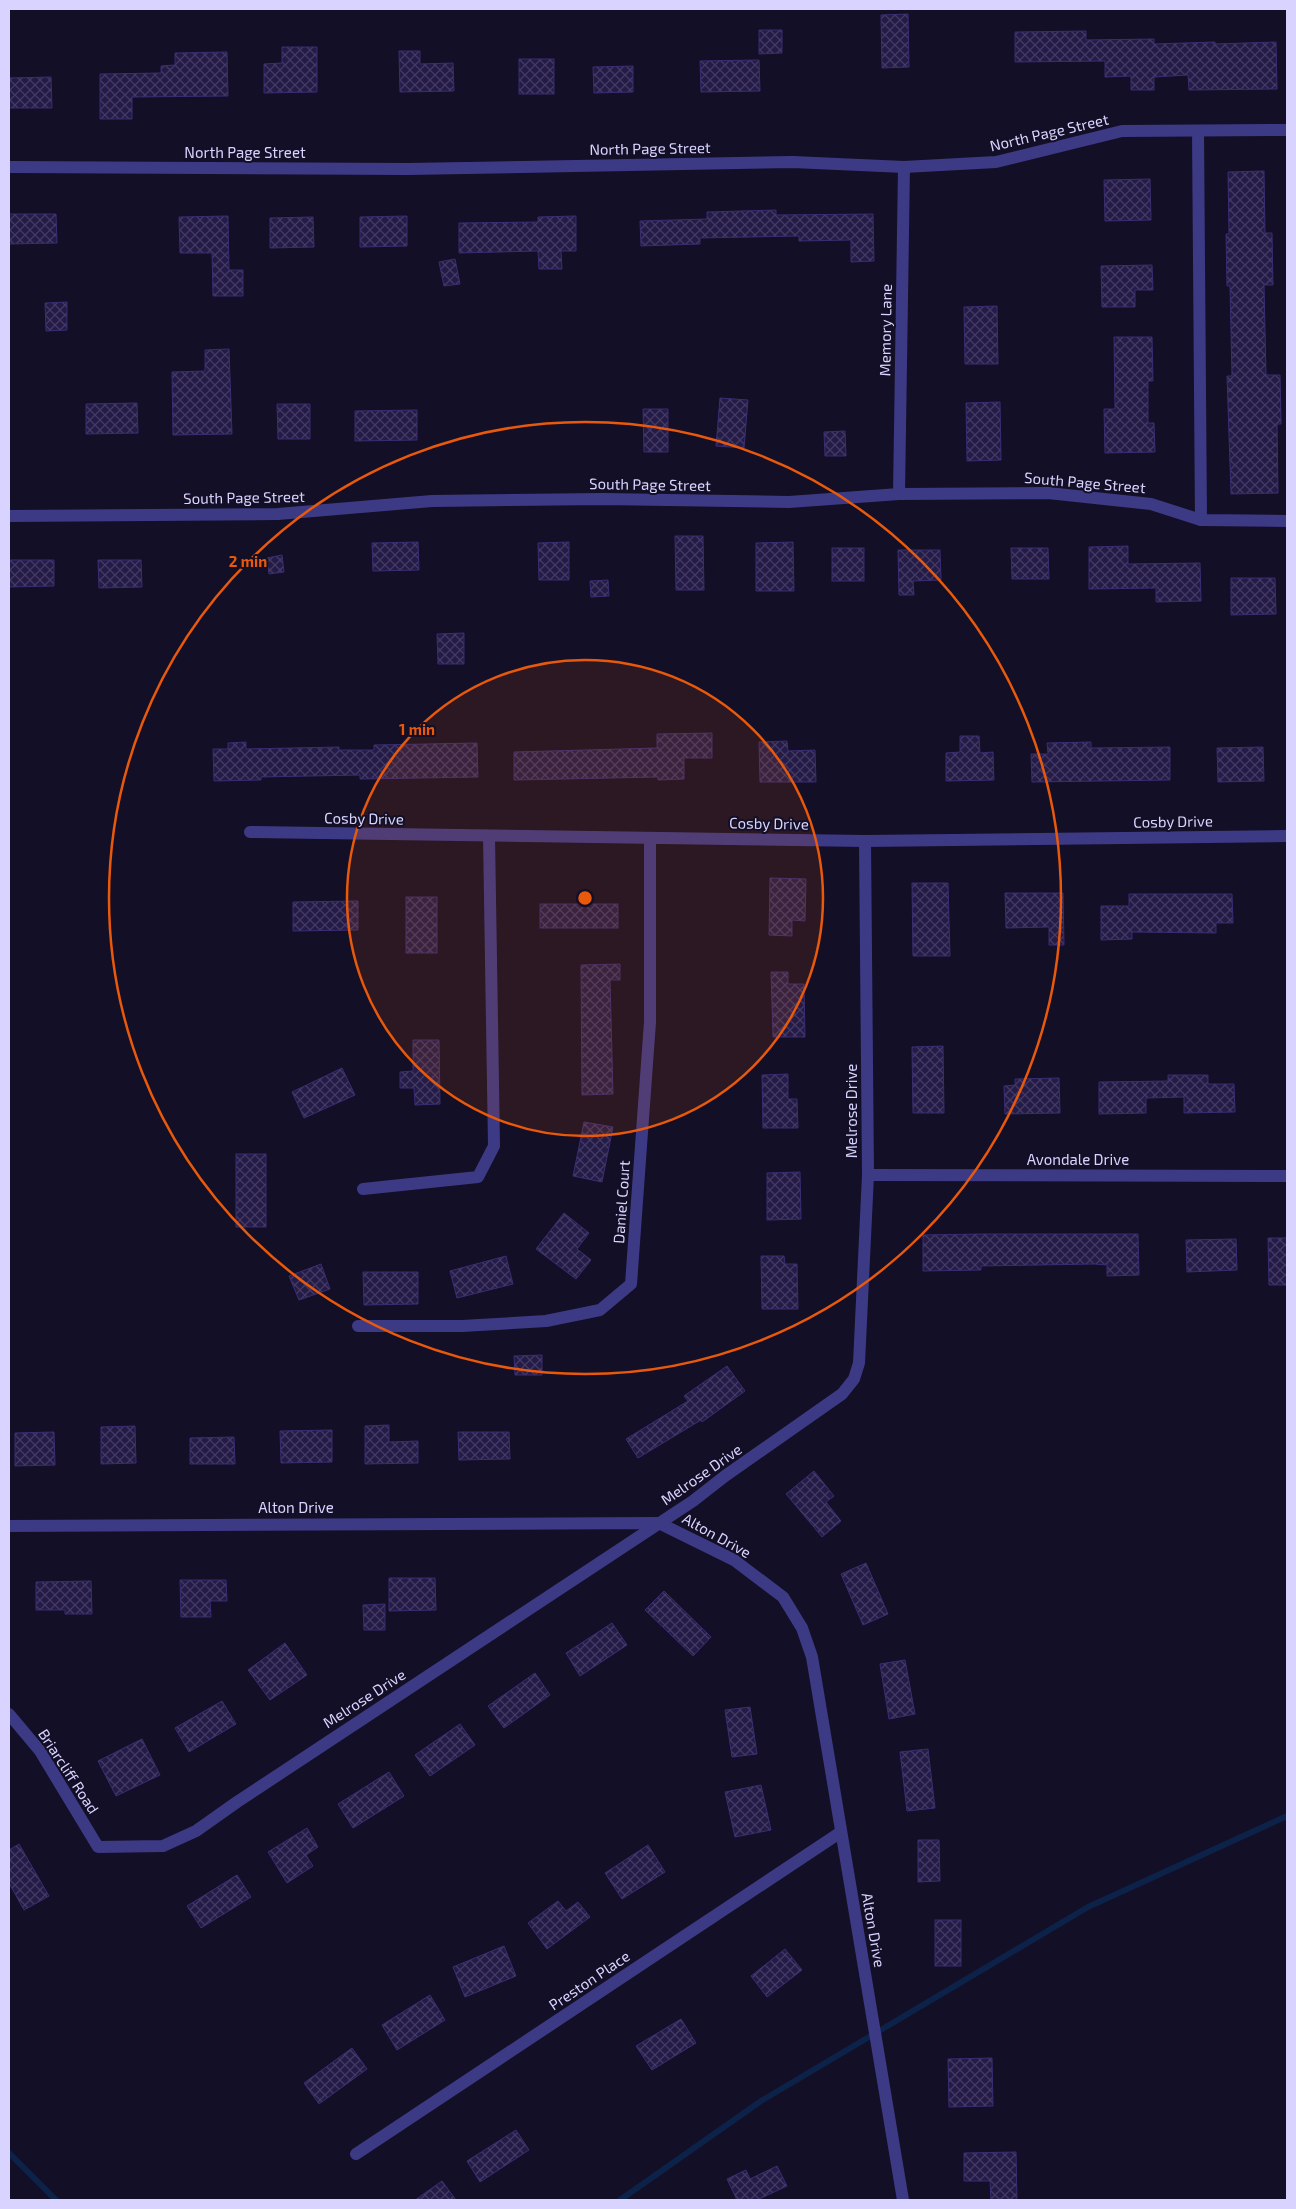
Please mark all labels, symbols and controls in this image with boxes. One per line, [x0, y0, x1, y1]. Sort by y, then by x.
street label: North Page Street [988, 110, 1110, 154]
street label: North Page Street [589, 138, 711, 158]
street label: North Page Street [184, 143, 306, 161]
street label: Memory Lane [875, 284, 895, 376]
street label: South Page Street [1024, 468, 1147, 496]
street label: South Page Street [589, 474, 711, 494]
street label: South Page Street [183, 487, 305, 507]
text: 2 min [229, 552, 267, 570]
text: 1 min [399, 720, 435, 738]
street label: Cosby Drive [324, 808, 404, 828]
street label: Cosby Drive [1133, 811, 1213, 831]
street label: Cosby Drive [729, 813, 809, 833]
centre of rings [576, 889, 594, 907]
street label: Melrose Drive [842, 1064, 860, 1158]
street label: Avondale Drive [1027, 1150, 1129, 1168]
street label: Daniel Court [609, 1159, 633, 1244]
street label: Melrose Drive [657, 1439, 745, 1509]
street label: Alton Drive [258, 1498, 334, 1516]
street label: Alton Drive [680, 1509, 754, 1561]
street label: Melrose Drive [319, 1665, 409, 1731]
street label: Briarcliff Road [35, 1725, 103, 1817]
street label: Alton Drive [859, 1891, 889, 1969]
street label: Preston Place [545, 1946, 633, 2014]

